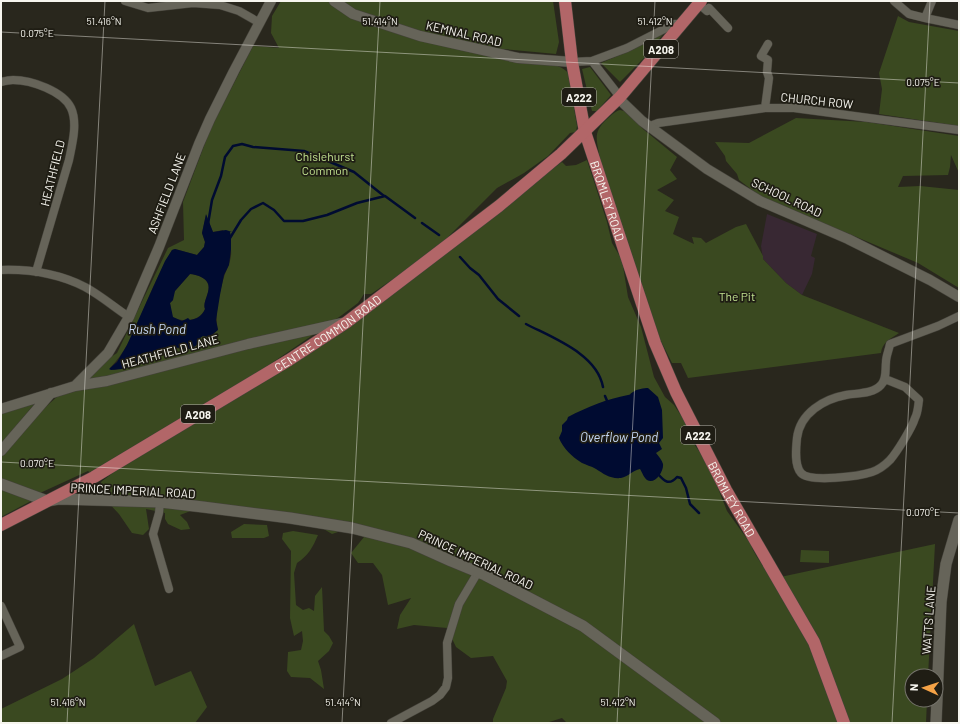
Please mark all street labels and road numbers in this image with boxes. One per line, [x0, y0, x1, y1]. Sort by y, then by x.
street label: KEMNAL ROAD [425, 17, 503, 49]
road number: A208 [644, 40, 678, 58]
road number: A222 [562, 88, 596, 106]
street label: CHURCH ROW [780, 89, 855, 111]
street label: HEATHFIELD [37, 138, 67, 208]
street label: ASHFIELD LANE [144, 151, 188, 235]
street label: BROMLEY ROAD [588, 159, 628, 243]
street label: SCHOOL ROAD [750, 175, 824, 219]
street label: CENTRE COMMON ROAD [272, 292, 384, 374]
street label: HEATHFIELD LANE [120, 331, 220, 371]
road number: A208 [181, 405, 215, 423]
road number: A222 [681, 426, 715, 444]
street label: BROMLEY ROAD [706, 459, 758, 539]
street label: PRINCE IMPERIAL ROAD [70, 480, 196, 500]
street label: PRINCE IMPERIAL ROAD [416, 526, 536, 592]
street label: WATTS LANE [919, 585, 937, 655]

